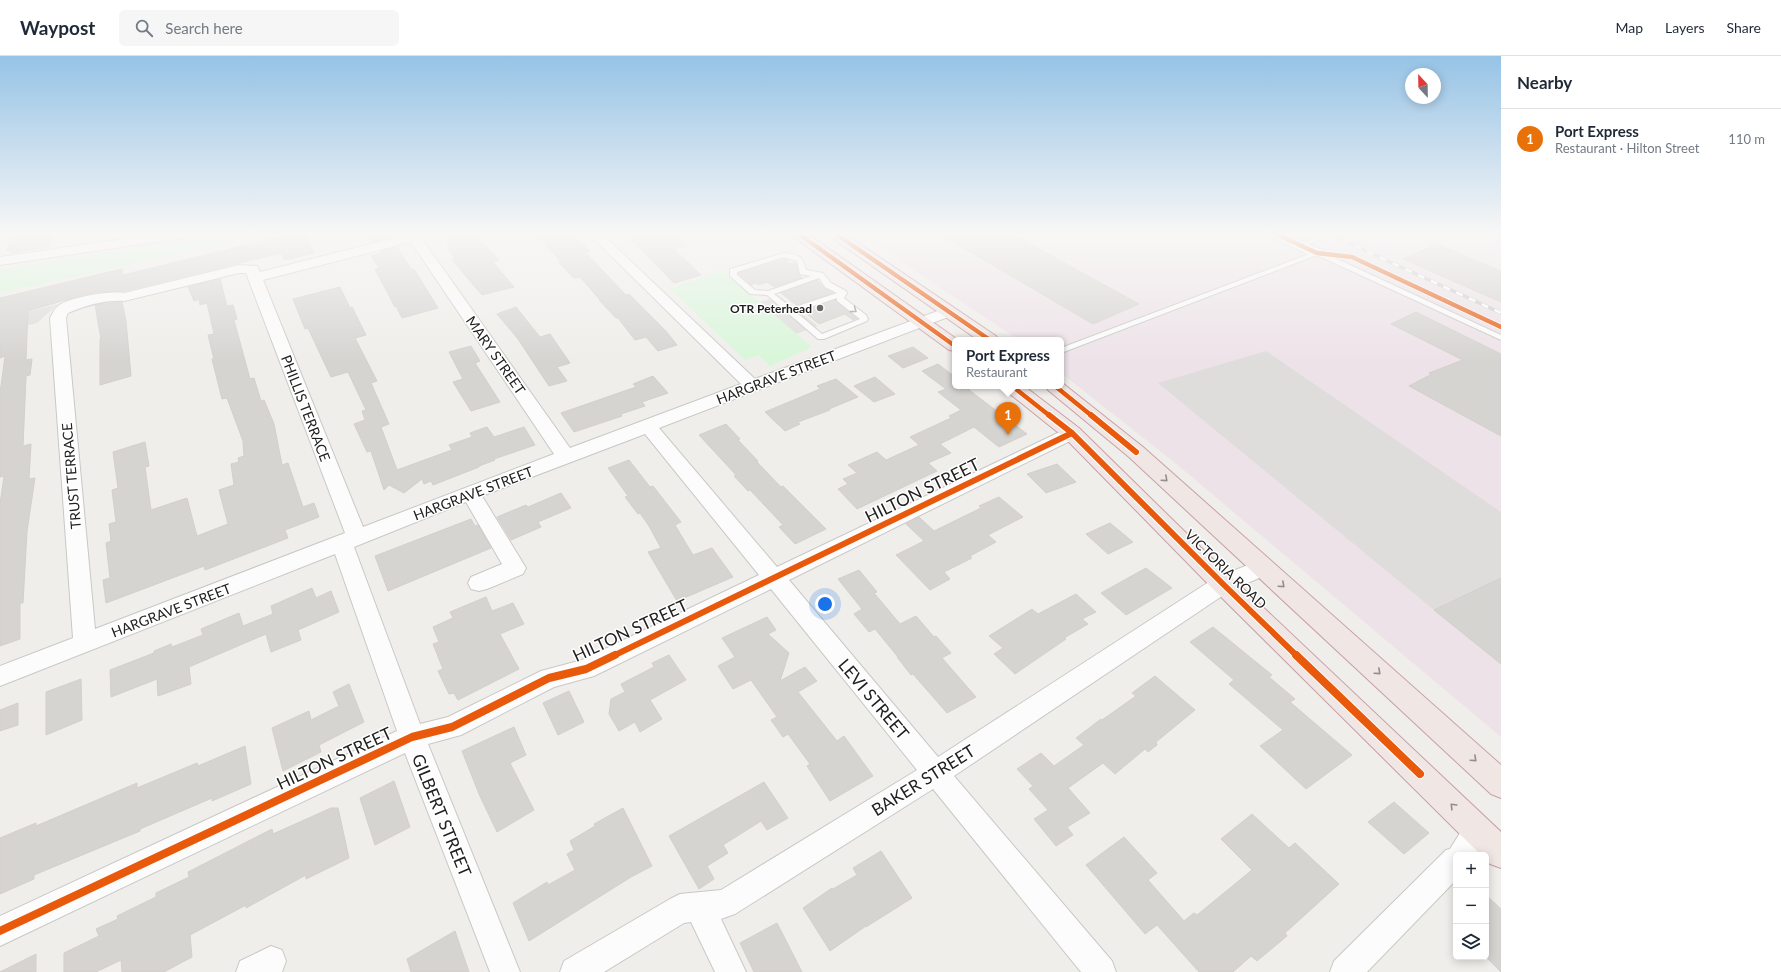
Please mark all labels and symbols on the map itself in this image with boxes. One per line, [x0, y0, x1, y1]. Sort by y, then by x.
north arrow [1405, 68, 1441, 104]
place label: OTR Peterhead [730, 301, 812, 316]
marker: OTR Peterhead [815, 303, 825, 313]
one-way arrow [850, 305, 857, 312]
street label: MARY STREET [463, 313, 530, 398]
street label: HARGRAVE STREET [714, 346, 839, 408]
street label: PHILLIS TERRACE [278, 352, 334, 464]
pin: 1 [995, 402, 1021, 435]
street label: TRUST TERRACE [58, 422, 84, 530]
street label: HILTON STREET [861, 453, 983, 527]
street label: HARGRAVE STREET [411, 462, 536, 524]
one-way arrow [1160, 474, 1167, 481]
street label: VICTORIA ROAD [1182, 526, 1270, 612]
street label: HARGRAVE STREET [109, 579, 234, 641]
one-way arrow [1277, 580, 1285, 587]
street label: HILTON STREET [569, 594, 691, 666]
your location [815, 594, 835, 614]
street label: LEVI STREET [834, 654, 914, 744]
one-way arrow [1373, 667, 1381, 675]
street label: HILTON STREET [273, 722, 395, 794]
street label: BAKER STREET [867, 740, 979, 820]
street label: GILBERT STREET [408, 751, 476, 879]
one-way arrow [1470, 755, 1477, 762]
one-way arrow [1450, 803, 1458, 811]

